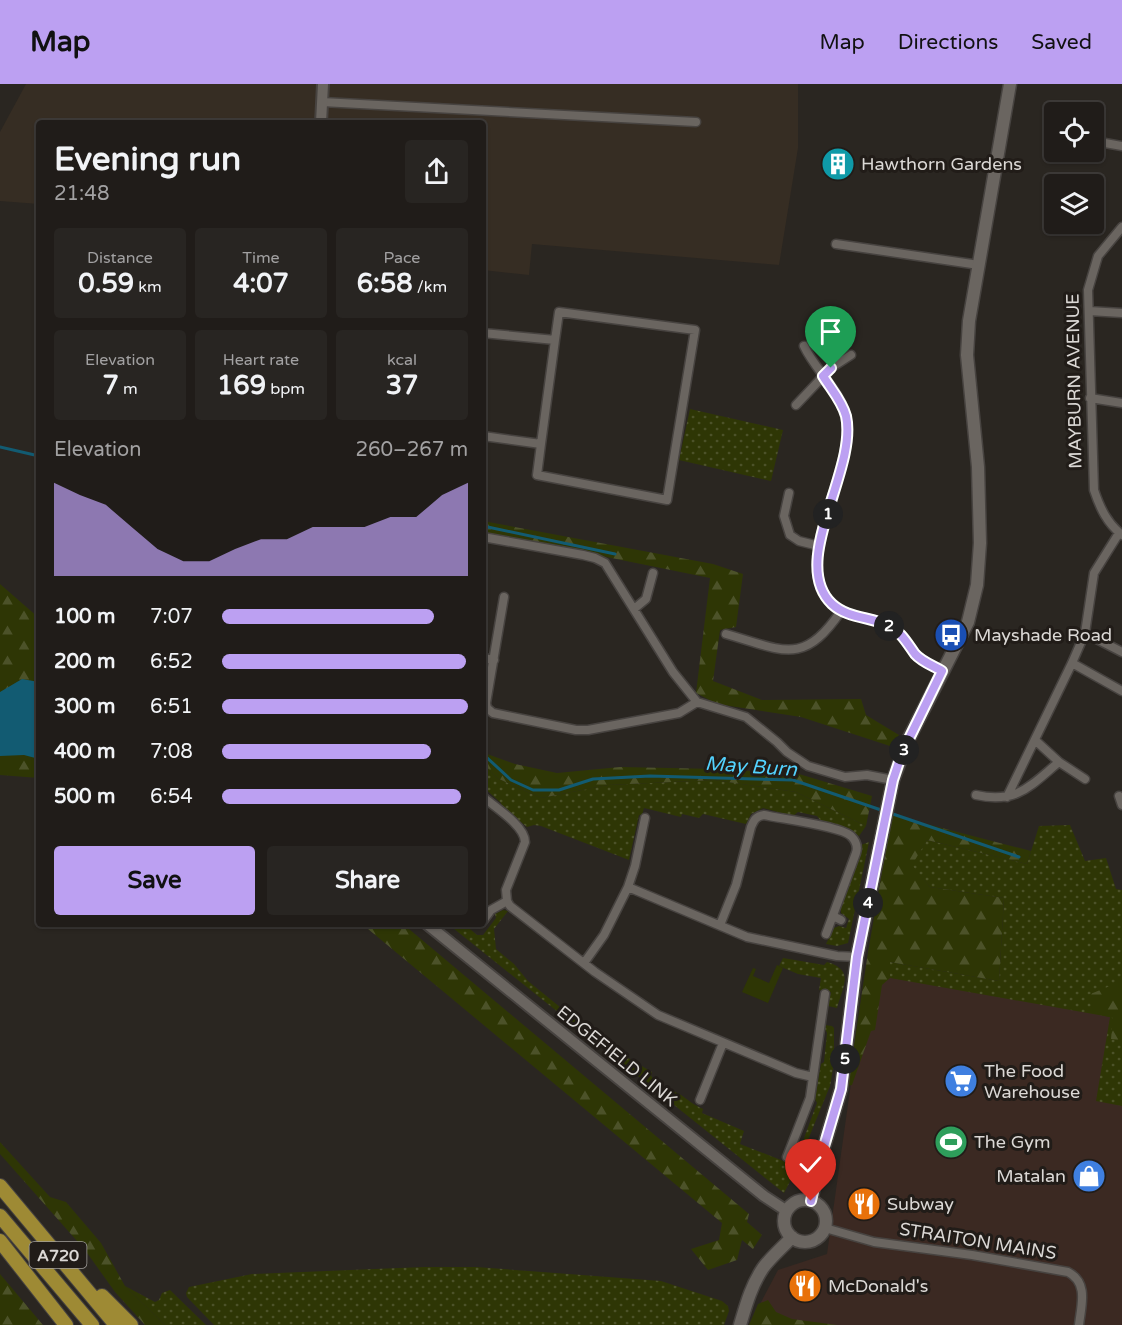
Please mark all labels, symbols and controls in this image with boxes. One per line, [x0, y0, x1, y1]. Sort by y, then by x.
text: Map [30, 25, 90, 59]
text: Map [819, 30, 865, 55]
text: Directions [898, 30, 998, 55]
text: Saved [1031, 30, 1092, 55]
map controls [1044, 102, 1104, 234]
button: locate [1044, 102, 1104, 162]
text: Evening run [54, 140, 241, 179]
button: share [405, 140, 468, 203]
building icon: Hawthorn Gardens [820, 146, 856, 182]
place label: Hawthorn Gardens [861, 153, 1022, 175]
button: layers [1044, 174, 1104, 234]
text: 21:48 [54, 182, 109, 206]
text: Distance [87, 248, 153, 268]
text: Time [242, 248, 280, 268]
text: Pace [384, 248, 420, 268]
text: 0.59 [78, 268, 134, 299]
text: 4:07 [233, 268, 289, 299]
text: 6:58 [357, 268, 413, 299]
text: km [134, 277, 162, 297]
text: /km [413, 277, 447, 297]
street label: MAYBURN AVENUE [1061, 293, 1087, 469]
pin [805, 306, 856, 368]
icon: arrive [814, 315, 847, 348]
text: Elevation [85, 350, 155, 370]
text: Heart rate [223, 350, 299, 370]
text: kcal [387, 350, 417, 370]
text: 7 [102, 370, 119, 401]
text: 169 [217, 370, 266, 401]
text: 37 [386, 370, 418, 401]
text: m [119, 379, 138, 399]
text: bpm [266, 379, 305, 399]
text: Elevation [54, 438, 141, 462]
text: 260–267 m [355, 438, 468, 462]
pin: 1 [813, 499, 843, 529]
text: 1 [823, 504, 833, 524]
text: 100 m [54, 605, 115, 629]
text: 7:07 [150, 605, 193, 629]
pin: 2 [874, 611, 904, 641]
text: 2 [884, 616, 894, 636]
bus stop icon: Mayshade Road [933, 617, 969, 653]
place label: Mayshade Road [974, 624, 1112, 646]
text: 200 m [54, 650, 115, 674]
text: 6:52 [150, 650, 193, 674]
text: 300 m [54, 695, 115, 719]
text: 6:51 [150, 695, 193, 719]
pin: 3 [889, 735, 919, 765]
text: 400 m [54, 740, 115, 764]
text: 7:08 [150, 740, 193, 764]
text: 3 [899, 740, 909, 760]
water label: May Burn [704, 752, 799, 782]
text: 500 m [54, 785, 115, 809]
text: 6:54 [150, 785, 193, 809]
button: Save [54, 846, 255, 915]
button: Share [267, 846, 468, 915]
pin: 4 [853, 888, 883, 918]
text: 4 [863, 893, 873, 913]
street label: EDGEFIELD LINK [552, 1001, 682, 1111]
pin: 5 [830, 1044, 860, 1074]
text: 5 [840, 1049, 850, 1069]
place label: The Food Warehouse [984, 1060, 1080, 1103]
supermarket icon: The Food Warehouse [943, 1063, 979, 1099]
sports icon: The Gym [933, 1124, 969, 1160]
place label: The Gym [974, 1131, 1051, 1153]
pin [785, 1139, 836, 1201]
icon: check [794, 1148, 827, 1181]
shop icon: Matalan [1071, 1158, 1107, 1194]
place label: Matalan [996, 1165, 1066, 1187]
restaurant icon: Subway [846, 1186, 882, 1222]
place label: Subway [887, 1193, 954, 1215]
street label: STRAITON MAINS [898, 1218, 1058, 1264]
road number: A720 [29, 1242, 86, 1268]
restaurant icon: McDonald's [787, 1268, 823, 1304]
place label: McDonald's [828, 1275, 928, 1297]

